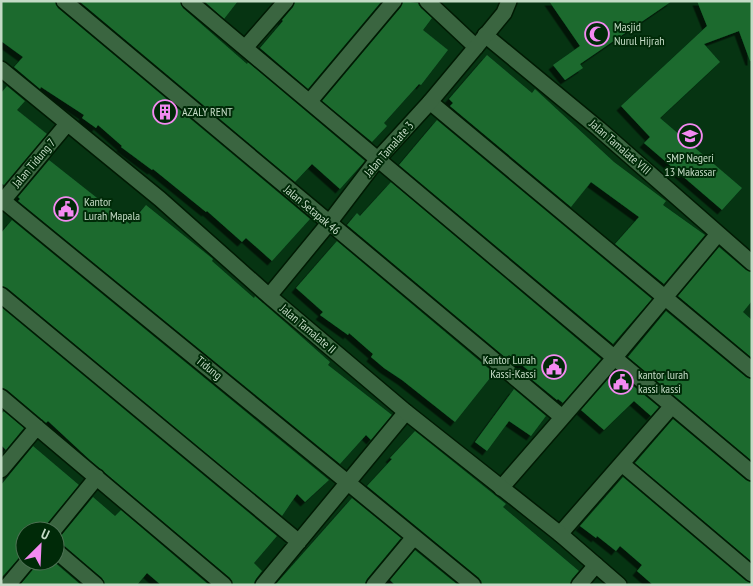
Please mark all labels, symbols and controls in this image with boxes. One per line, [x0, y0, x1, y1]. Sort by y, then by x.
place label: Masjid Nurul Hijrah [614, 19, 664, 48]
mosque icon: Masjid Nurul Hijrah [584, 21, 610, 47]
building icon: AZALY RENT [152, 99, 178, 125]
place label: AZALY RENT [182, 104, 233, 119]
street label: Jalan Tamalate VIII [586, 115, 654, 177]
street label: Jalan Tamalate 3 [360, 118, 417, 180]
school or university icon: SMP Negeri 13 Makassar [677, 123, 703, 149]
street label: Jalan Tidung 7 [8, 135, 59, 191]
place label: SMP Negeri 13 Makassar [664, 150, 716, 179]
street label: Jalan Setapak 46 [280, 181, 344, 238]
place label: Kantor Lurah Mapala [84, 194, 140, 223]
public building icon: Kantor Lurah Mapala [53, 196, 79, 222]
street label: Jalan Tamalate II [277, 300, 339, 356]
place label: Kantor Lurah Kassi-Kassi [483, 352, 536, 381]
street label: Tidung [193, 353, 225, 383]
public building icon: Kantor Lurah Kassi-Kassi [541, 354, 567, 380]
place label: kantor lurah kassi kassi [638, 367, 688, 396]
public building icon: kantor lurah kassi kassi [608, 369, 634, 395]
north arrow [15, 521, 65, 571]
text: U [38, 524, 52, 544]

